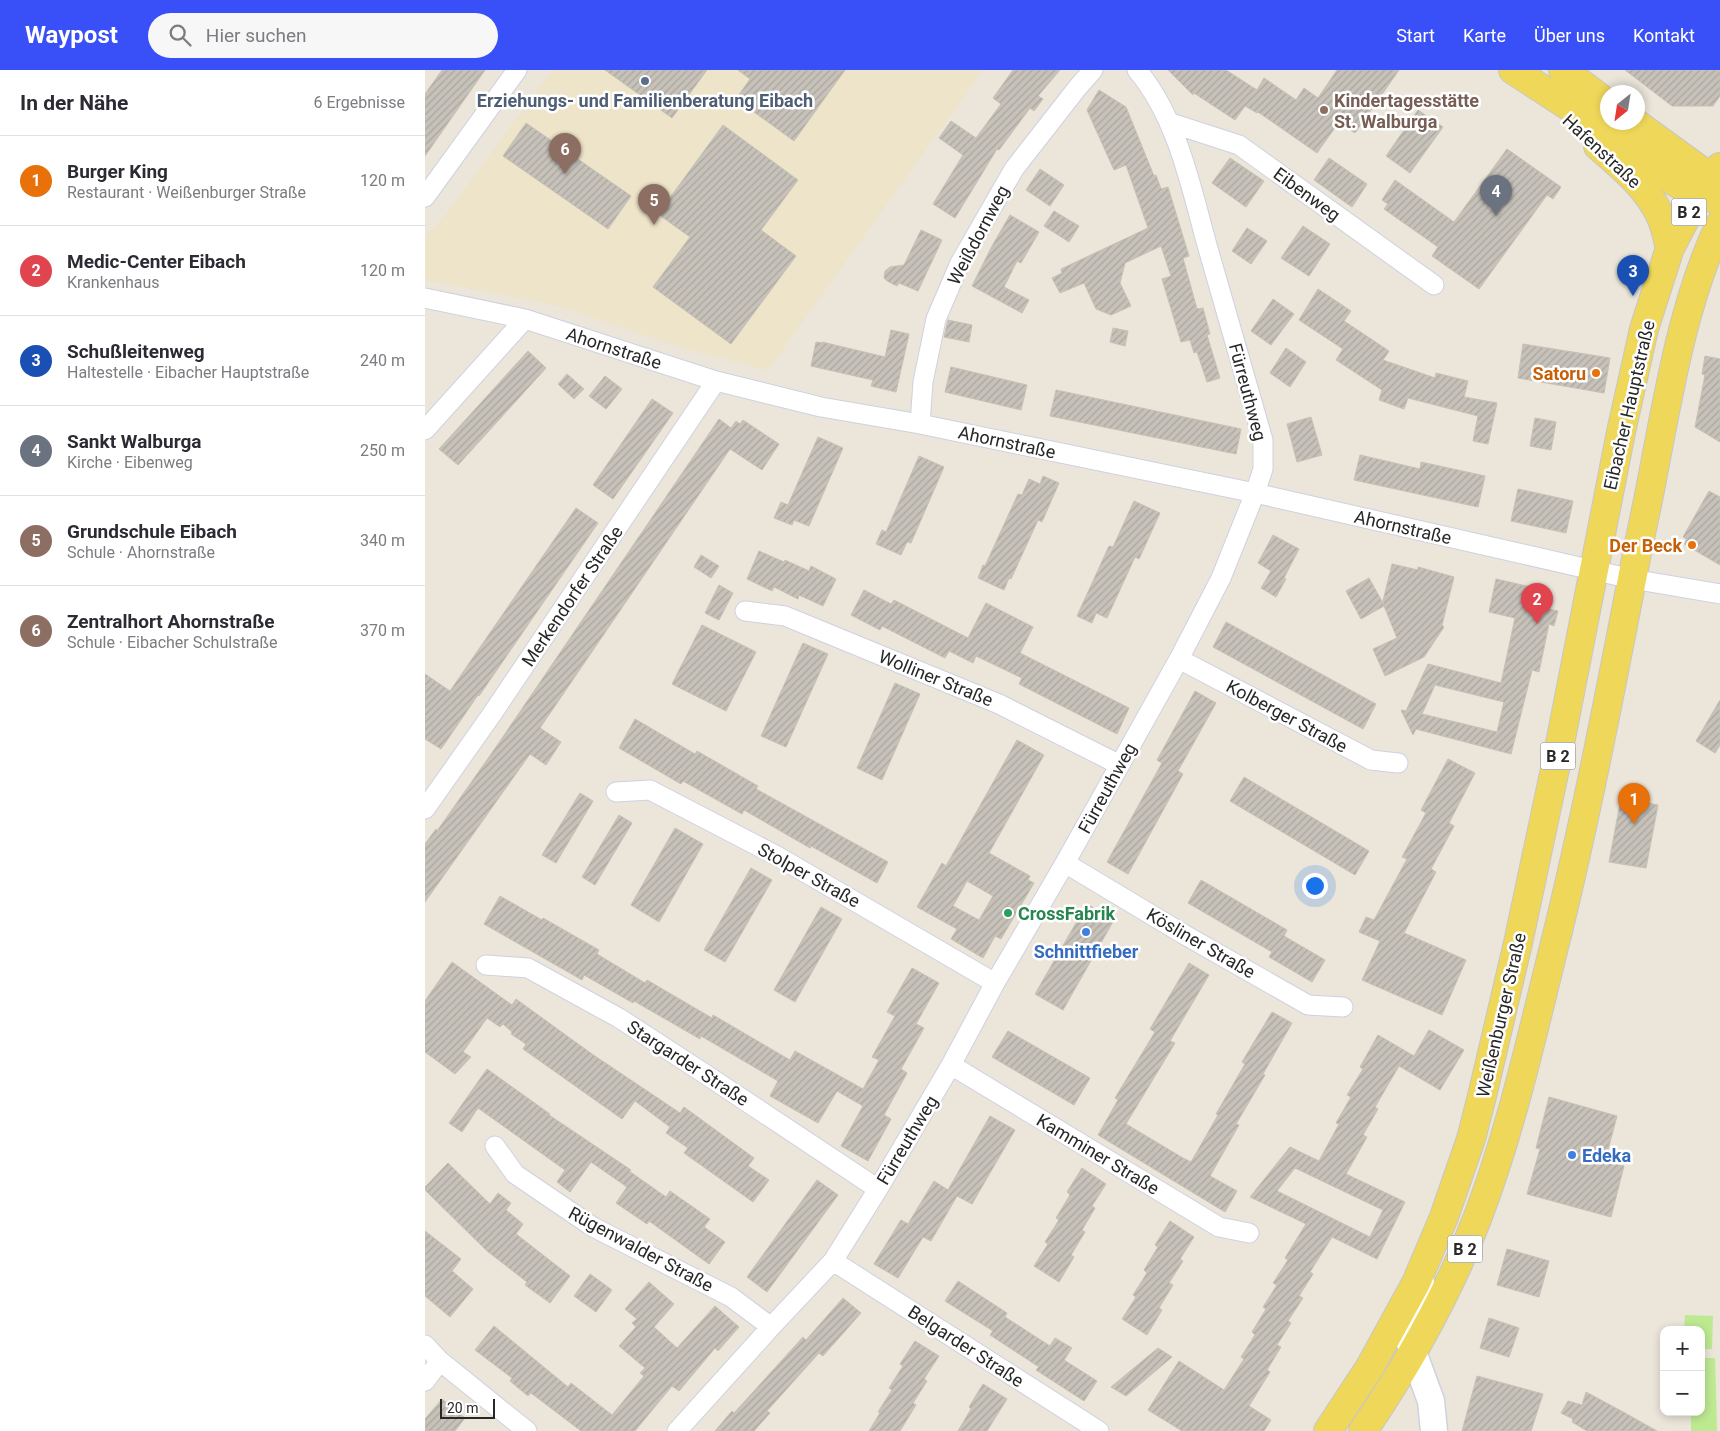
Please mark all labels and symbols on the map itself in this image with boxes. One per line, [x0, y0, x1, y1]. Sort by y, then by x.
marker: Erziehungs- und Familienberatung Eibach [639, 75, 651, 87]
north arrow [1600, 85, 1645, 130]
place label: Erziehungs- und Familienberatung Eibach [477, 90, 813, 111]
place label: Kindertagesstätte St. Walburga [1334, 90, 1479, 132]
marker: Kindertagesstätte St. Walburga [1318, 104, 1330, 116]
street label: Hafenstraße [1559, 110, 1645, 192]
pin: 6 [549, 133, 581, 174]
street label: Eibenweg [1270, 163, 1344, 225]
pin: 4 [1480, 175, 1512, 216]
street label: Weißdornweg [943, 182, 1013, 288]
pin: 5 [638, 184, 670, 225]
road number: B 2 [1671, 198, 1707, 226]
pin: 3 [1617, 255, 1649, 296]
street label: Eibacher Hauptstraße [1599, 318, 1659, 492]
street label: Ahornstraße [564, 323, 664, 373]
street label: Fürreuthweg [1225, 341, 1271, 443]
place label: Satoru [1533, 363, 1586, 384]
marker: Satoru [1590, 367, 1602, 379]
street label: Ahornstraße [956, 421, 1058, 463]
street label: Ahornstraße [1352, 506, 1454, 548]
street label: Merkendorfer Straße [517, 522, 627, 670]
place label: Der Beck [1609, 535, 1682, 556]
marker: Der Beck [1686, 539, 1698, 551]
pin: 2 [1521, 583, 1553, 624]
street label: Wolliner Straße [876, 646, 996, 710]
street label: Kolberger Straße [1223, 675, 1351, 757]
street label: Fürreuthweg [1074, 739, 1140, 837]
road number: B 2 [1541, 742, 1575, 769]
pin: 1 [1618, 783, 1650, 824]
street label: Stolper Straße [754, 838, 864, 912]
your location [1302, 873, 1328, 899]
place label: CrossFabrik [1018, 903, 1115, 924]
street label: Kösliner Straße [1143, 903, 1259, 983]
marker: CrossFabrik [1002, 907, 1014, 919]
marker: Schnittfieber [1080, 926, 1092, 938]
street label: Weißenburger Straße [1472, 931, 1530, 1099]
place label: Schnittfieber [1034, 941, 1139, 962]
street label: Stargarder Straße [623, 1016, 753, 1110]
street label: Fürreuthweg [872, 1092, 942, 1188]
street label: Kamminer Straße [1033, 1109, 1163, 1199]
place label: Edeka [1582, 1145, 1631, 1166]
marker: Edeka [1566, 1149, 1578, 1161]
street label: Rügenwalder Straße [565, 1202, 717, 1296]
road number: B 2 [1447, 1236, 1483, 1262]
street label: Belgarder Straße [904, 1301, 1028, 1391]
scale bar [440, 1396, 495, 1419]

